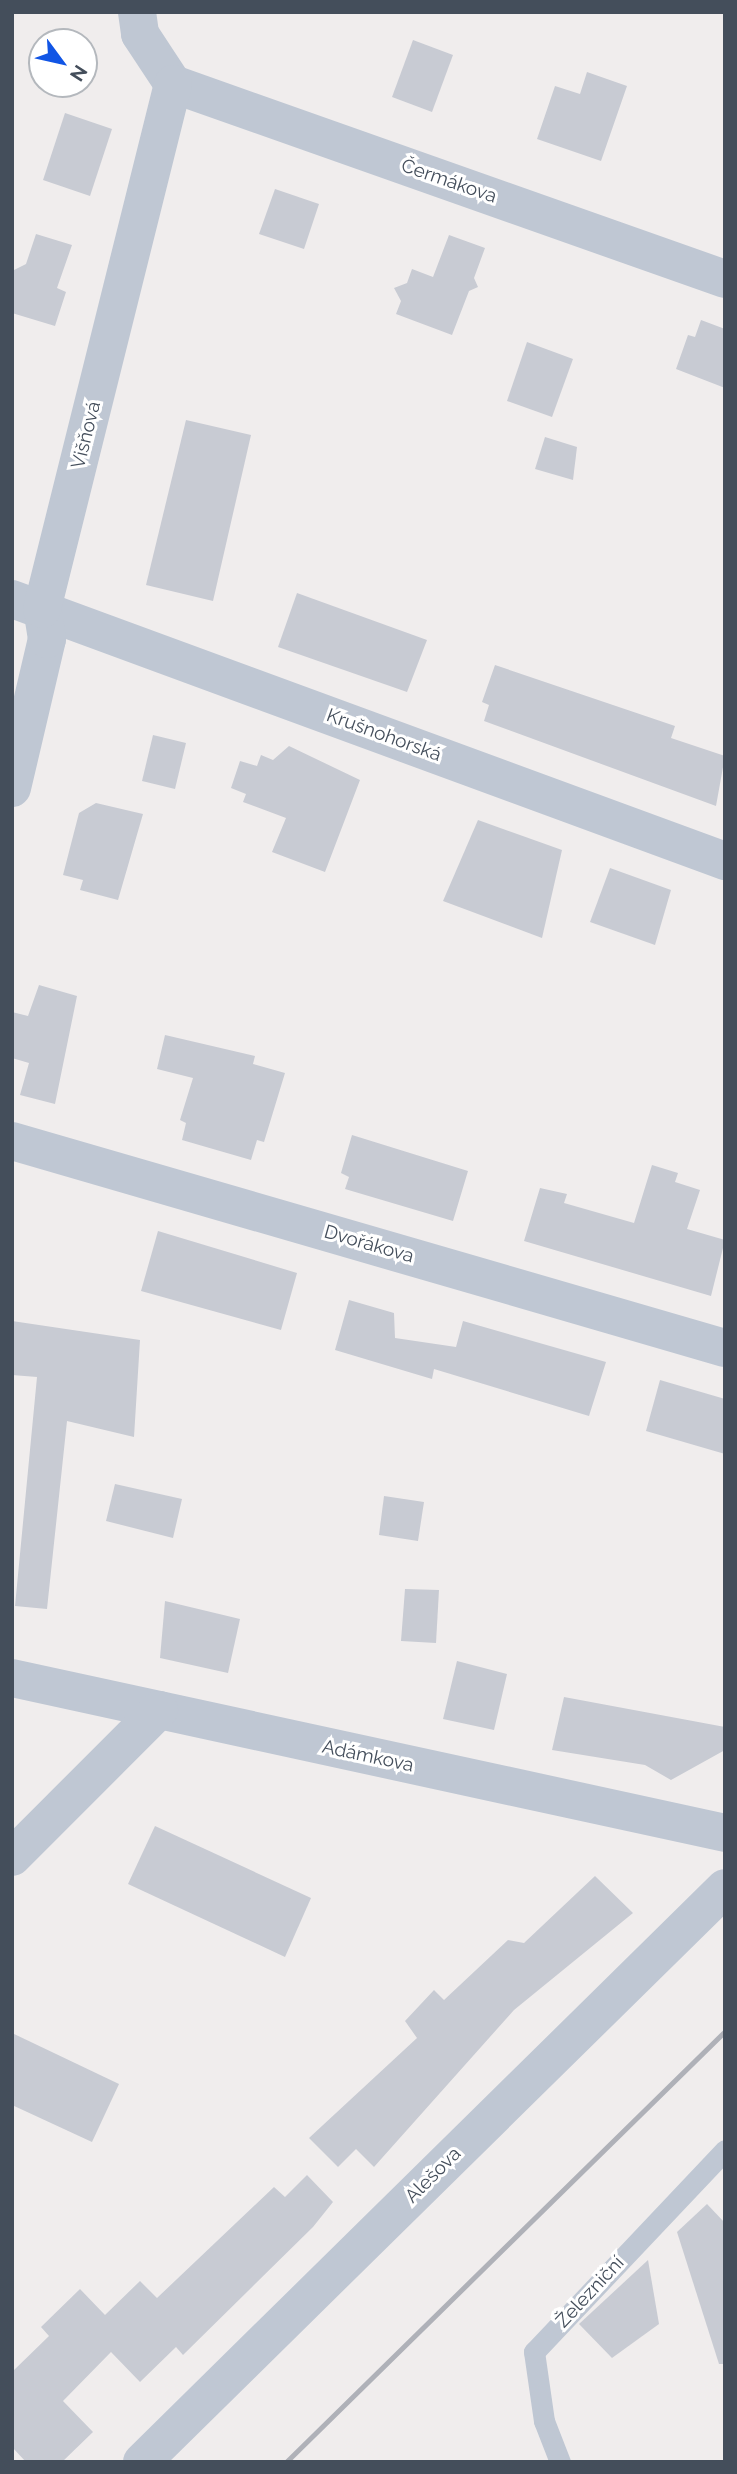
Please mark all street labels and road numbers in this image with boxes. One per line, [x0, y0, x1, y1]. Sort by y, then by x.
street label: Čermákova [398, 154, 500, 208]
street label: Višňová [67, 399, 105, 471]
street label: Krušnohorská [324, 704, 444, 766]
street label: Dvořákova [321, 1220, 417, 1268]
street label: Adámkova [320, 1735, 416, 1777]
street label: Alešova [400, 2142, 466, 2208]
street label: Železniční [551, 2252, 629, 2332]

